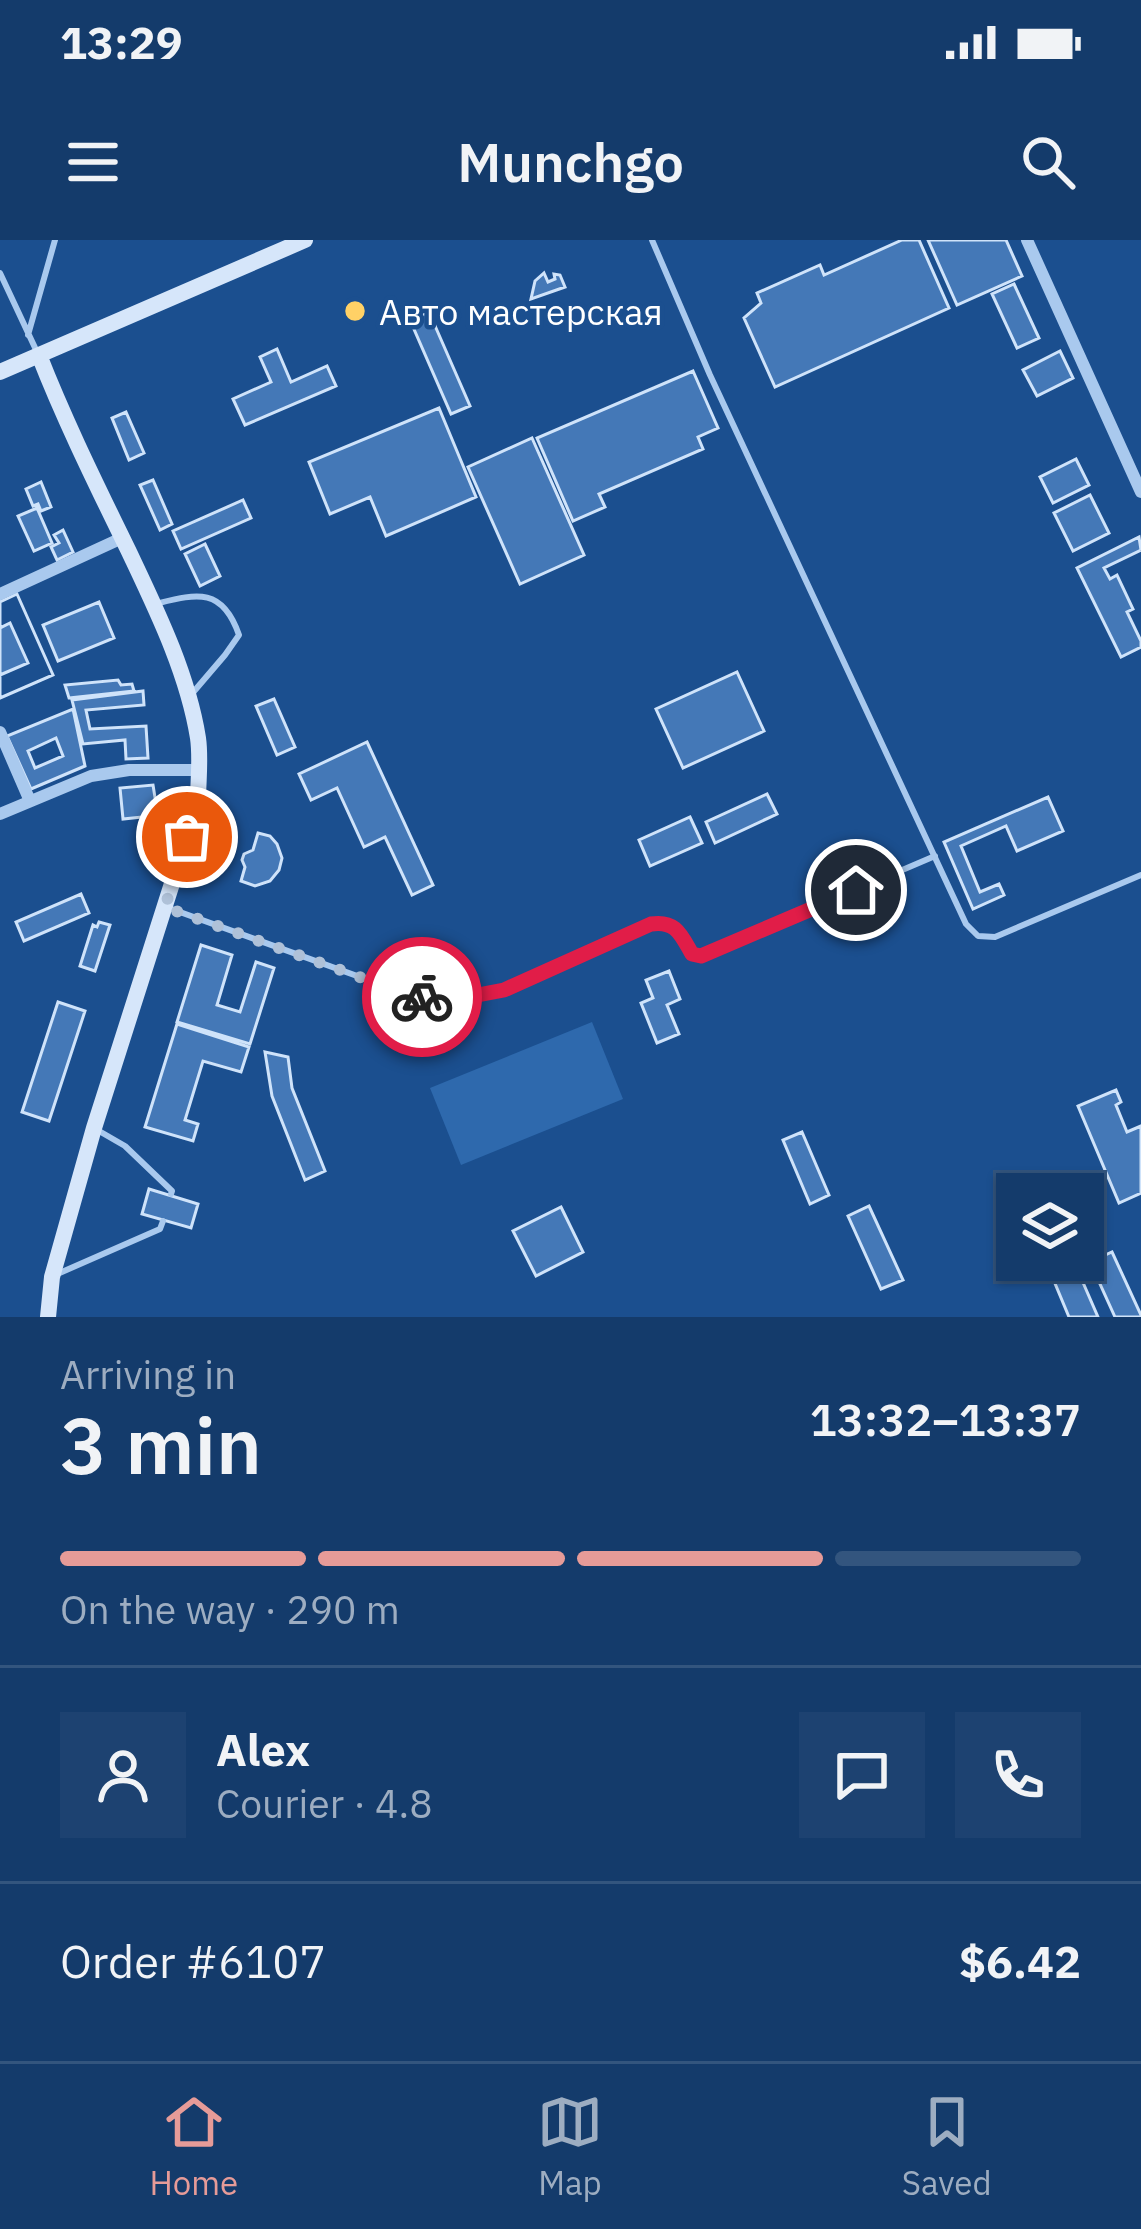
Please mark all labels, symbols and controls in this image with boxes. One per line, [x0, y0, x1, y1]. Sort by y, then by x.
text: 13:29 [60, 13, 183, 71]
text: Munchgo [457, 127, 684, 197]
icon: menu [60, 129, 126, 195]
icon: search [1015, 129, 1081, 195]
place label: Авто мастерская [379, 288, 663, 335]
marker: Авто мастерская [342, 298, 368, 324]
pin [136, 786, 238, 888]
icon: bag [154, 804, 220, 870]
pin [805, 839, 907, 941]
icon: home [823, 857, 889, 923]
courier [362, 937, 482, 1057]
icon: bike [389, 964, 455, 1030]
map controls [996, 1173, 1104, 1281]
button: layers [996, 1173, 1104, 1281]
text: Arriving in [60, 1349, 236, 1400]
text: 13:32–13:37 [810, 1390, 1081, 1448]
text: 3 min [60, 1394, 262, 1495]
text: On the way · 290 m [60, 1584, 400, 1635]
button: person [60, 1712, 186, 1838]
button: chat [799, 1712, 925, 1838]
button: phone [955, 1712, 1081, 1838]
text: Alex [216, 1720, 310, 1778]
text: Courier · 4.8 [216, 1778, 433, 1829]
text: Order #6107 [60, 1932, 326, 1990]
text: $6.42 [959, 1932, 1081, 1990]
tab: Home [149, 2089, 238, 2204]
tab: Map [537, 2089, 603, 2204]
tab: Saved [902, 2089, 992, 2204]

